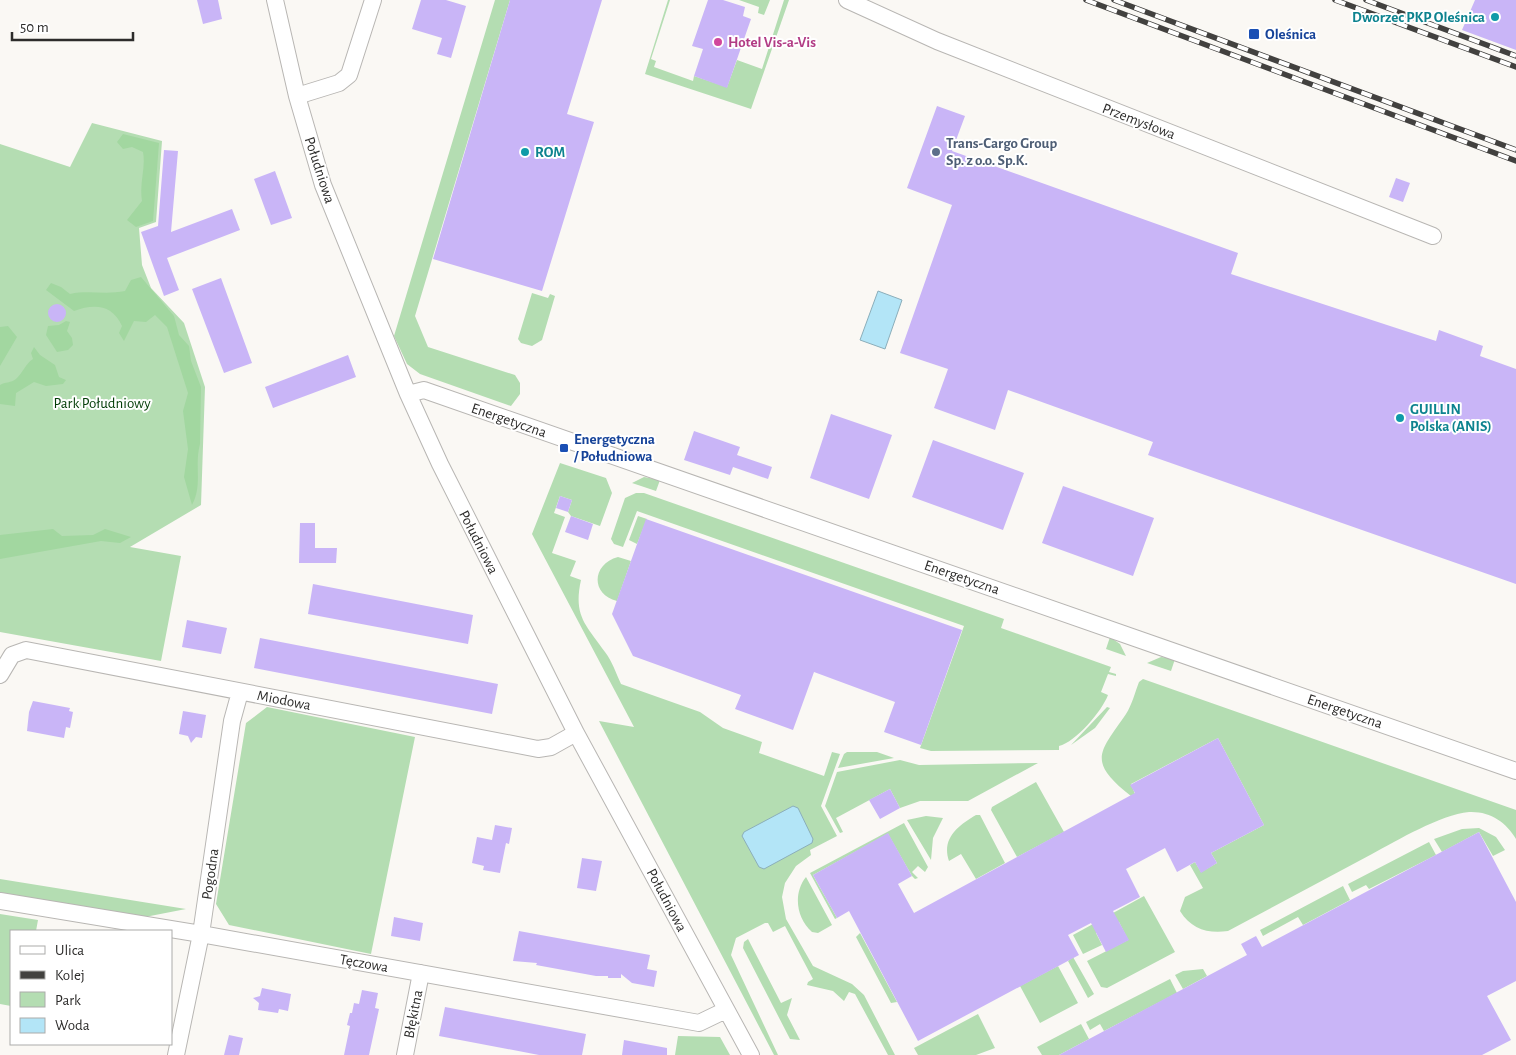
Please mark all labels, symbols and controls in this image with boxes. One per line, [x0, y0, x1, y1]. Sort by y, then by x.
scale bar [12, 10, 134, 42]
place label: Dworzec PKP Oleśnica [1352, 10, 1485, 25]
marker: Dworzec PKP Oleśnica [1489, 11, 1501, 23]
text: 50 m [20, 20, 49, 35]
marker: Oleśnica [1247, 27, 1261, 41]
place label: Oleśnica [1265, 27, 1316, 42]
place label: Hotel Vis-a-Vis [728, 35, 816, 50]
marker: Hotel Vis-a-Vis [712, 36, 724, 48]
street label: Przemysłowa [1100, 101, 1177, 142]
street label: Południowa [302, 135, 337, 205]
place label: Trans-Cargo Group Sp. z o.o. Sp.K. [946, 136, 1057, 168]
place label: ROM [535, 145, 565, 160]
marker: ROM [519, 146, 531, 158]
marker: Trans-Cargo Group Sp. z o.o. Sp.K. [930, 146, 942, 158]
park label: Park Południowy [53, 396, 151, 411]
street label: Energetyczna [469, 401, 548, 440]
place label: GUILLIN Polska (ANIS) [1410, 402, 1492, 434]
marker: GUILLIN Polska (ANIS) [1394, 412, 1406, 424]
place label: Energetyczna / Południowa [573, 432, 655, 464]
marker: Energetyczna / Południowa [558, 442, 570, 454]
street label: Południowa [456, 508, 501, 577]
street label: Energetyczna [922, 558, 1001, 597]
street label: Miodowa [256, 688, 312, 713]
street label: Energetyczna [1305, 692, 1384, 731]
street label: Pogodna [199, 847, 222, 901]
street label: Południowa [644, 866, 689, 934]
legend [10, 930, 172, 1045]
text: Ulica [55, 943, 84, 958]
street label: Tęczowa [338, 952, 389, 975]
text: Kolej [55, 968, 85, 983]
street label: Błękitna [401, 989, 426, 1039]
text: Park [55, 993, 81, 1008]
text: Woda [55, 1018, 90, 1033]

